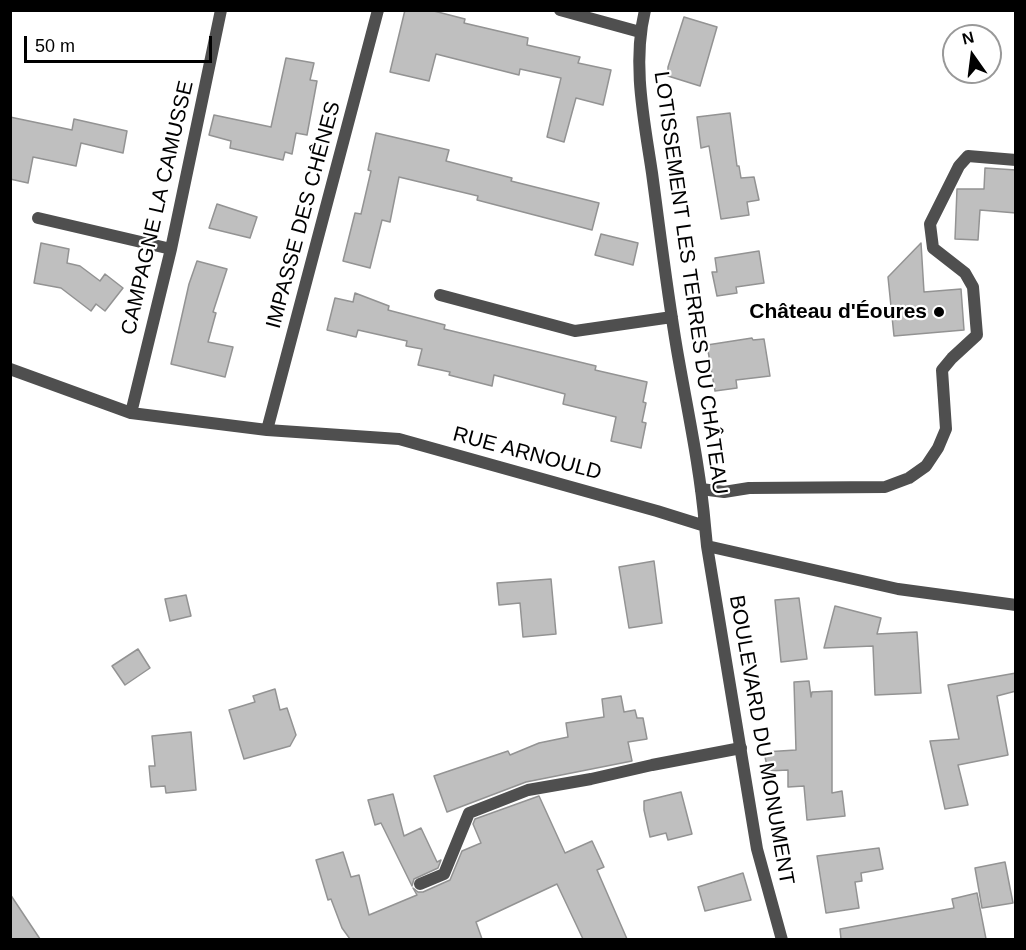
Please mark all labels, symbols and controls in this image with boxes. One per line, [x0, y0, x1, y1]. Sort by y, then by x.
scale bar [27, 24, 214, 62]
north arrow [942, 24, 1002, 84]
text: N [960, 28, 976, 48]
text: 50 m [35, 36, 75, 56]
street label: LOTISSEMENT LES TERRES DU CHÂTEAU [648, 70, 732, 496]
street label: CAMPAGNE LA CAMUSSE [116, 79, 200, 337]
street label: IMPASSE DES CHÊNES [262, 99, 346, 331]
place label: Château d'Éoures [749, 299, 927, 325]
marker: Château d'Éoures [932, 305, 946, 319]
street label: RUE ARNOULD [450, 422, 604, 486]
street label: BOULEVARD DU MONUMENT [723, 593, 799, 887]

